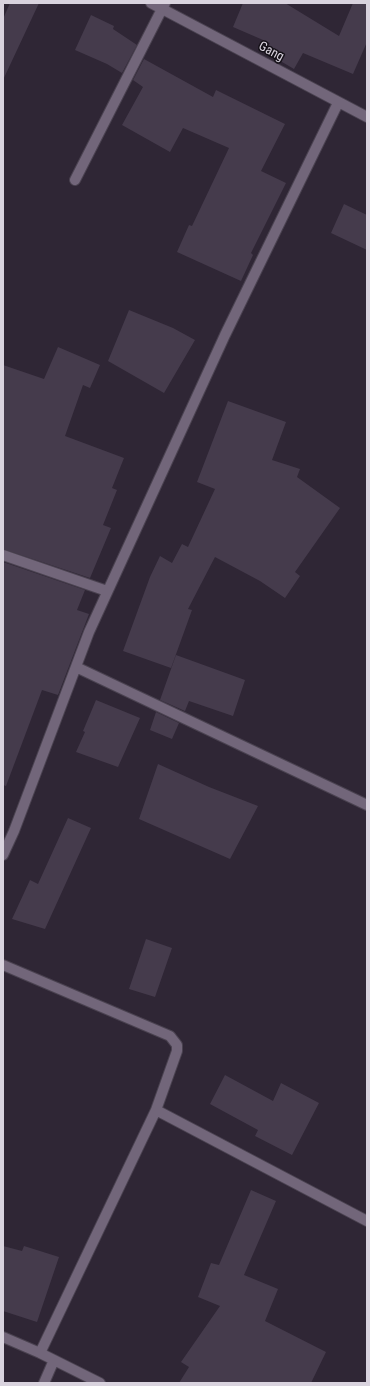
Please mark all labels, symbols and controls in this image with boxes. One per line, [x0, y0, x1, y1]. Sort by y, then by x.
street label: Gang [256, 39, 286, 65]

